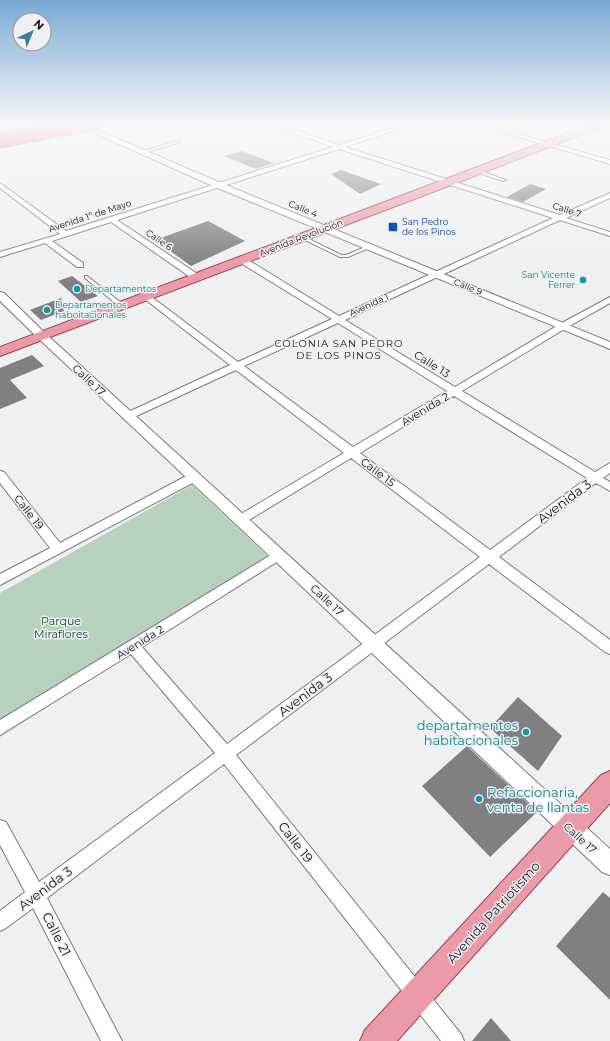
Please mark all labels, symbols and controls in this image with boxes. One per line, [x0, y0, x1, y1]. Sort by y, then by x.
north arrow [12, 12, 52, 52]
text: N [31, 17, 47, 33]
street label: Avenida 1º de Mayo [47, 197, 133, 234]
street label: Calle 4 [287, 198, 319, 219]
street label: Calle 7 [551, 200, 583, 219]
place label: San Pedro de los Pinos [402, 216, 456, 237]
street label: Avenida Revolución [258, 217, 344, 259]
marker: San Pedro de los Pinos [387, 221, 399, 233]
street label: Calle 6 [144, 227, 175, 253]
place label: San Vicente Ferrer [522, 269, 576, 290]
marker: San Vicente Ferrer [578, 275, 588, 285]
street label: Calle 9 [452, 276, 485, 297]
place label: Departamentos [85, 283, 157, 294]
marker: Departamentos [72, 284, 82, 294]
street label: Avenida 1 [347, 291, 390, 318]
place label: Departamentos haboitacionales [55, 299, 127, 320]
marker: Departamentos haboitacionales [42, 305, 52, 315]
district label: COLONIA SAN PEDRO DE LOS PINOS [275, 337, 403, 362]
street label: Calle 13 [411, 348, 453, 380]
street label: Calle 17 [70, 361, 108, 399]
street label: Avenida 2 [398, 389, 452, 429]
street label: Calle 15 [358, 454, 398, 490]
street label: Avenida 3 [534, 476, 594, 526]
street label: Calle 19 [11, 492, 47, 532]
street label: Calle 17 [308, 581, 346, 619]
park label: Parque Miraflores [34, 614, 89, 641]
street label: Avenida 2 [114, 622, 166, 662]
street label: Avenida 3 [275, 669, 335, 719]
place label: departamentos habitacionales [417, 717, 518, 748]
marker: departamentos habitacionales [521, 727, 531, 737]
place label: Refaccionaria, venta de llantas [487, 784, 589, 815]
marker: Refaccionaria, venta de llantas [474, 794, 484, 804]
street label: Calle 19 [275, 818, 317, 866]
street label: Calle 17 [560, 819, 600, 857]
street label: Avenida Patriotismo [443, 858, 543, 966]
street label: Avenida 3 [15, 863, 75, 913]
street label: Calle 21 [39, 909, 75, 959]

